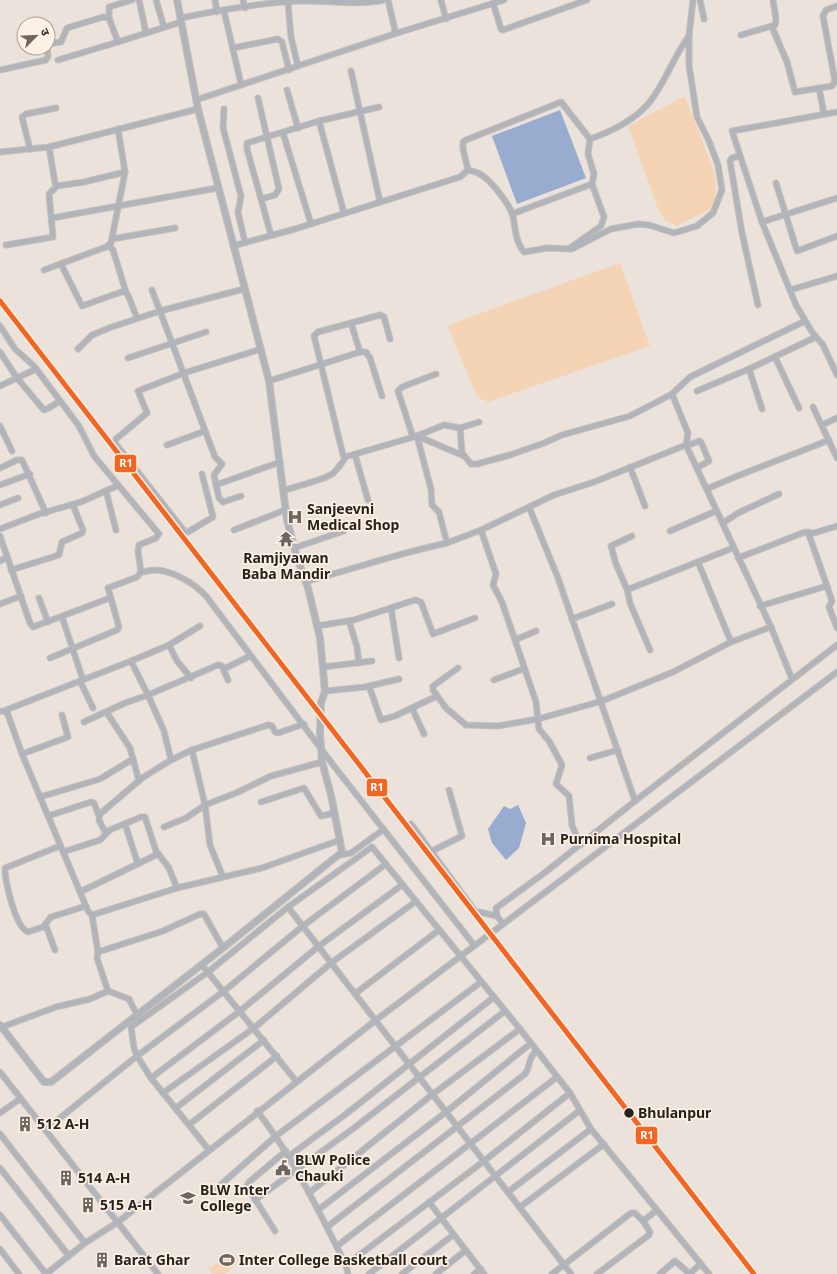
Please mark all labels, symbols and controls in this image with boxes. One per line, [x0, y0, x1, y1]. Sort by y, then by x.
north arrow [16, 16, 56, 56]
text: उ [37, 26, 54, 38]
line badge: R1 [114, 454, 137, 473]
text: R1 [119, 455, 133, 470]
place label: Sanjeevni Medical Shop [307, 499, 400, 534]
hospital icon: Sanjeevni Medical Shop [286, 508, 304, 526]
temple icon: Ramjiyawan Baba Mandir [277, 530, 295, 548]
place label: Ramjiyawan Baba Mandir [242, 548, 331, 583]
line badge: R1 [366, 778, 388, 797]
text: R1 [370, 779, 384, 794]
place label: Purnima Hospital [560, 829, 681, 848]
hospital icon: Purnima Hospital [539, 830, 557, 848]
place label: Bhulanpur [638, 1103, 712, 1122]
marker: Bhulanpur [622, 1106, 636, 1120]
place label: 512 A-H [37, 1114, 90, 1133]
building icon: 512 A-H [16, 1115, 34, 1133]
line badge: R1 [635, 1126, 658, 1145]
text: R1 [640, 1127, 654, 1142]
place label: BLW Police Chauki [295, 1150, 370, 1185]
public building icon: BLW Police Chauki [274, 1159, 292, 1177]
place label: 514 A-H [78, 1168, 131, 1187]
building icon: 514 A-H [57, 1169, 75, 1187]
place label: BLW Inter College [200, 1180, 270, 1215]
school or university icon: BLW Inter College [179, 1189, 197, 1207]
place label: 515 A-H [100, 1195, 153, 1214]
building icon: 515 A-H [79, 1196, 97, 1214]
place label: Barat Ghar [114, 1250, 190, 1269]
place label: Inter College Basketball court [239, 1250, 448, 1269]
building icon: Barat Ghar [93, 1251, 111, 1269]
sports icon: Inter College Basketball court [218, 1251, 236, 1269]

